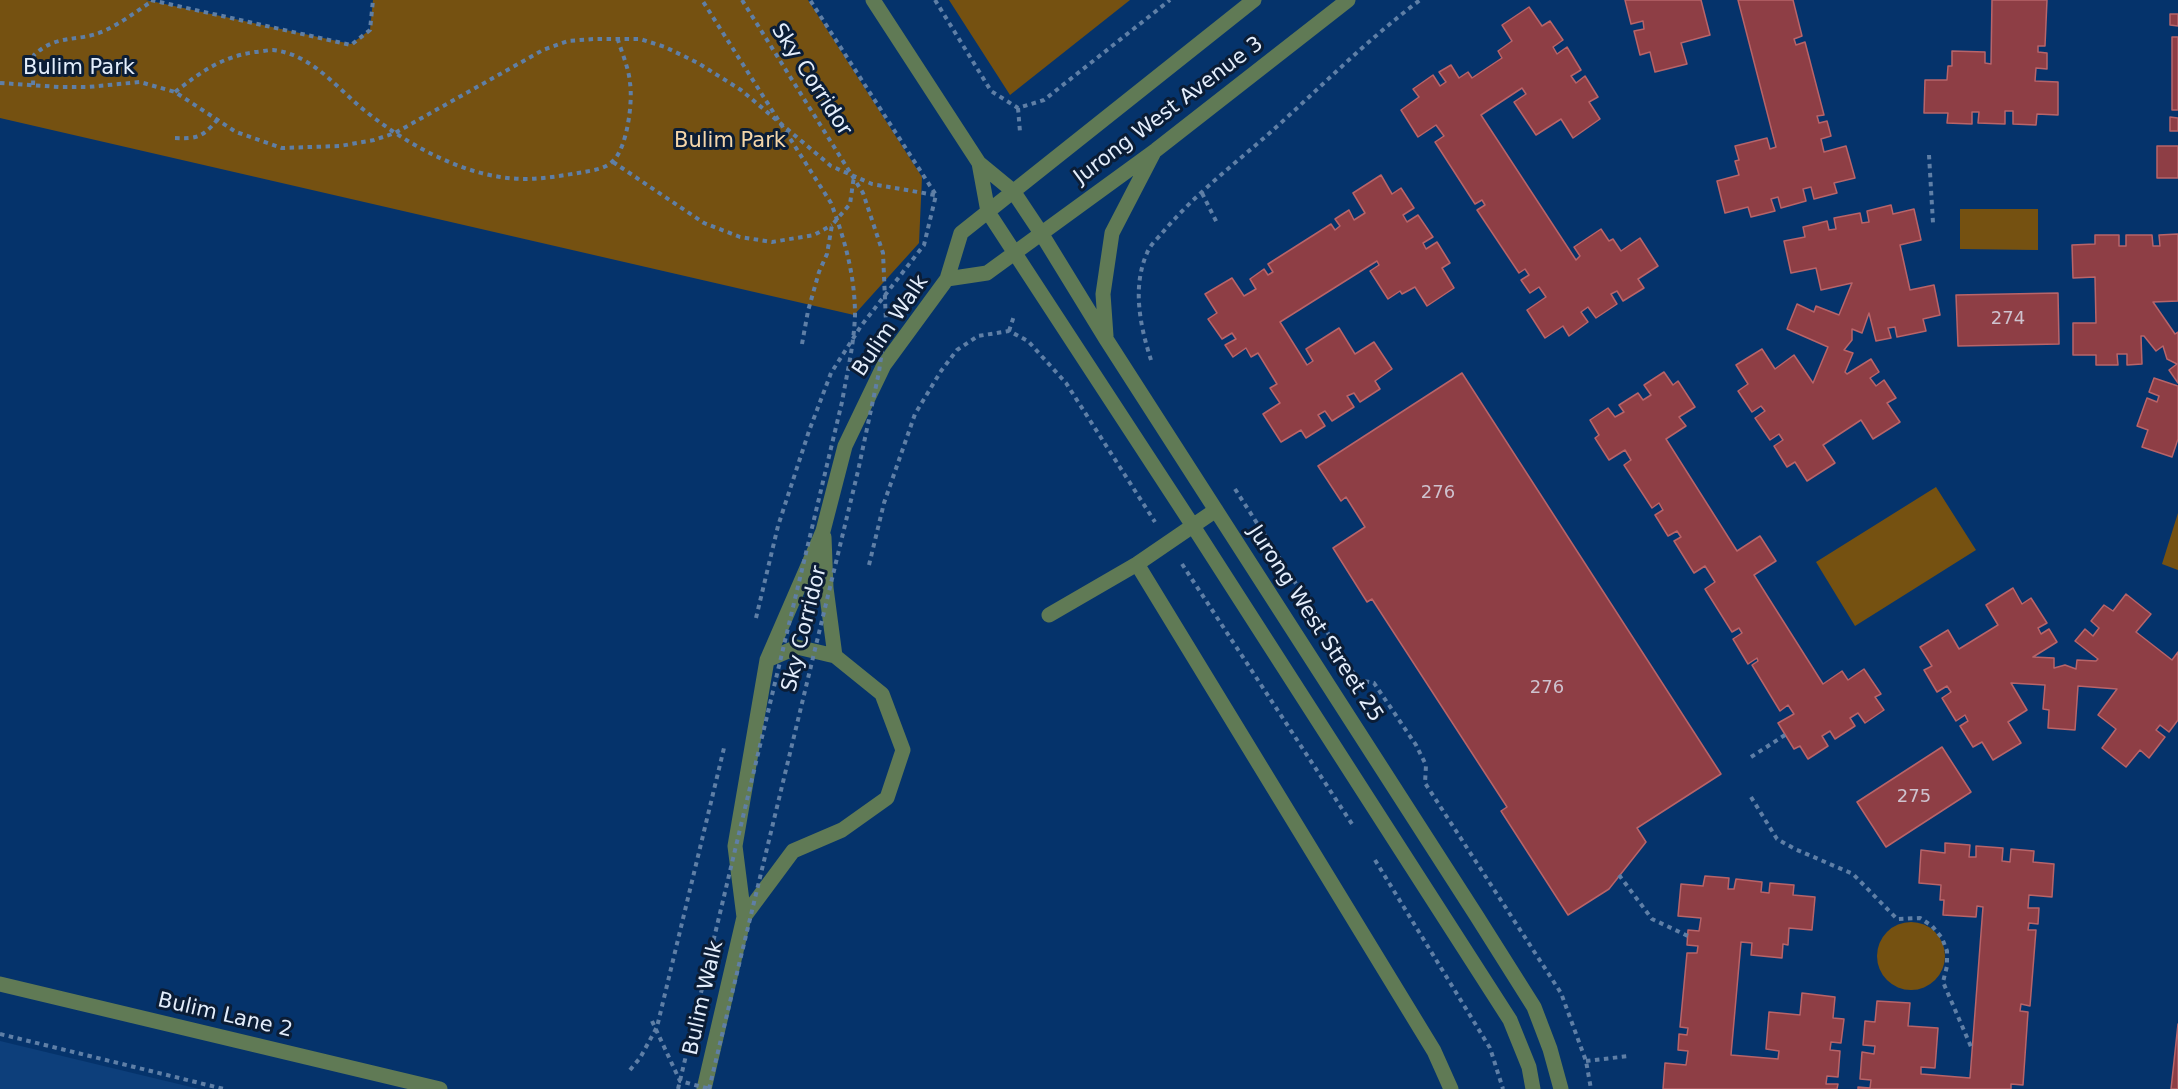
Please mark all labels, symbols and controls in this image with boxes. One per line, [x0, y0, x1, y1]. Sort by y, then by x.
street label: Sky Corridor [765, 19, 857, 141]
street label: Jurong West Avenue 3 [1069, 32, 1269, 190]
street label: Bulim Park [23, 56, 135, 82]
park label: Bulim Park [674, 129, 786, 155]
street label: Bulim Walk [848, 271, 934, 381]
house number: 274 [1991, 308, 2025, 330]
house number: 276 [1421, 482, 1455, 504]
street label: Jurong West Street 25 [1242, 521, 1388, 727]
street label: Sky Corridor [777, 563, 833, 695]
house number: 276 [1530, 677, 1564, 699]
house number: 275 [1897, 786, 1931, 808]
street label: Bulim Walk [679, 938, 729, 1058]
street label: Bulim Lane 2 [155, 988, 295, 1044]

